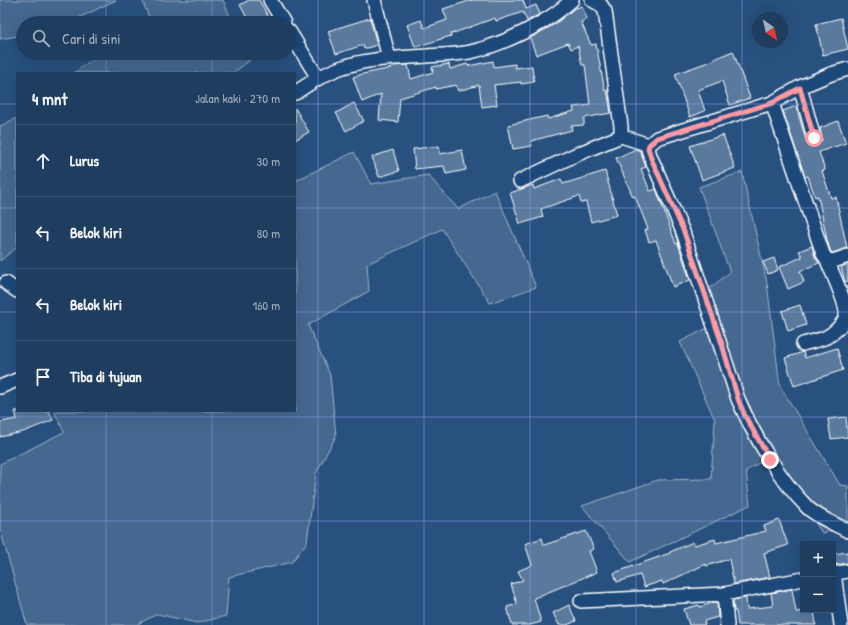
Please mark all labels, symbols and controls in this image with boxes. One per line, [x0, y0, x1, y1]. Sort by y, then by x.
north arrow [752, 12, 788, 48]
search box [16, 16, 296, 60]
icon: search [30, 27, 52, 49]
text: Cari di sini [62, 28, 121, 49]
text: 4 mnt [32, 87, 67, 110]
text: Jalan kaki · 270 m [195, 89, 280, 107]
route start [805, 129, 823, 147]
icon: ahead [32, 150, 54, 172]
text: Lurus [70, 150, 99, 171]
text: 30 m [257, 152, 280, 170]
icon: left [32, 222, 54, 244]
text: Belok kiri [70, 222, 122, 243]
text: 80 m [257, 224, 280, 242]
icon: left [32, 294, 54, 316]
text: Belok kiri [70, 294, 122, 315]
text: 160 m [252, 296, 280, 314]
icon: arrive [32, 366, 54, 388]
text: Tiba di tujuan [70, 366, 142, 387]
route end [761, 451, 779, 469]
map controls [800, 541, 836, 613]
button: + [800, 541, 836, 577]
button: − [800, 577, 836, 613]

